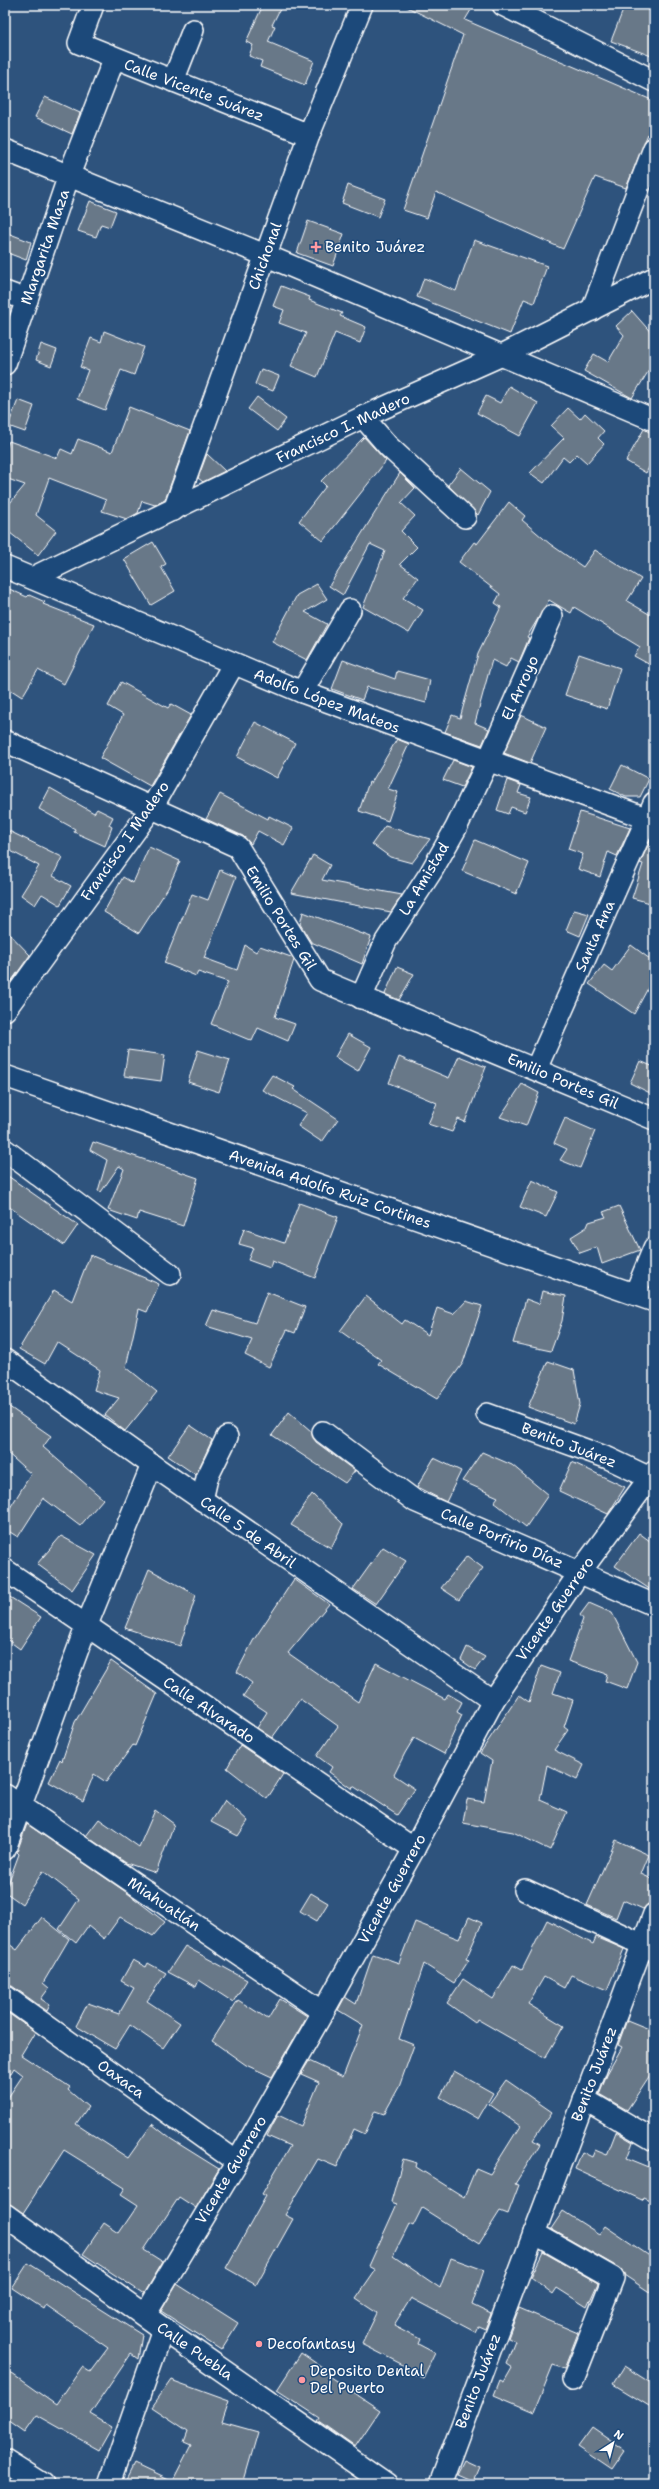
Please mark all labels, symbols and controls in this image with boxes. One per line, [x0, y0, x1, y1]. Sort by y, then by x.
street label: Calle Vicente Suárez [121, 54, 267, 126]
street label: Margarita Maza [16, 186, 74, 307]
street label: Chichonal [244, 219, 287, 293]
place label: Benito Juárez [325, 237, 425, 257]
marker: Benito Juárez [310, 241, 322, 253]
street label: Francisco I. Madero [273, 388, 413, 468]
street label: El Arroyo [497, 652, 543, 724]
street label: Adolfo López Mateos [251, 664, 403, 738]
street label: Francisco I Madero [76, 777, 174, 905]
street label: La Amistad [394, 838, 454, 919]
street label: Emilio Portes Gil [241, 862, 321, 974]
street label: Santa Ana [570, 896, 620, 975]
street label: Emilio Portes Gil [504, 1048, 622, 1114]
street label: Avenida Adolfo Ruiz Cortines [226, 1145, 434, 1233]
street label: Benito Juárez [519, 1418, 619, 1472]
street label: Calle 5 de Abril [196, 1491, 300, 1573]
street label: Calle Porfirio Díaz [438, 1503, 566, 1573]
street label: Vicente Guerrero [511, 1553, 599, 1665]
street label: Calle Alvarado [159, 1672, 259, 1748]
street label: Vicente Guerrero [353, 1830, 431, 1948]
street label: Miahuatlán [124, 1872, 204, 1936]
street label: Benito Juárez [567, 2024, 621, 2124]
street label: Oaxaca [93, 2055, 149, 2103]
street label: Vicente Guerrero [191, 2112, 271, 2228]
street label: Calle Puebla [153, 2317, 238, 2385]
street label: Benito Juárez [451, 2331, 505, 2431]
place label: Decofantasy [267, 2334, 356, 2354]
marker: Decofantasy [254, 2339, 264, 2349]
place label: Deposito Dental Del Puerto [310, 2361, 424, 2398]
marker: Deposito Dental Del Puerto [297, 2375, 307, 2385]
north arrow [593, 2423, 633, 2463]
text: N [611, 2427, 627, 2444]

